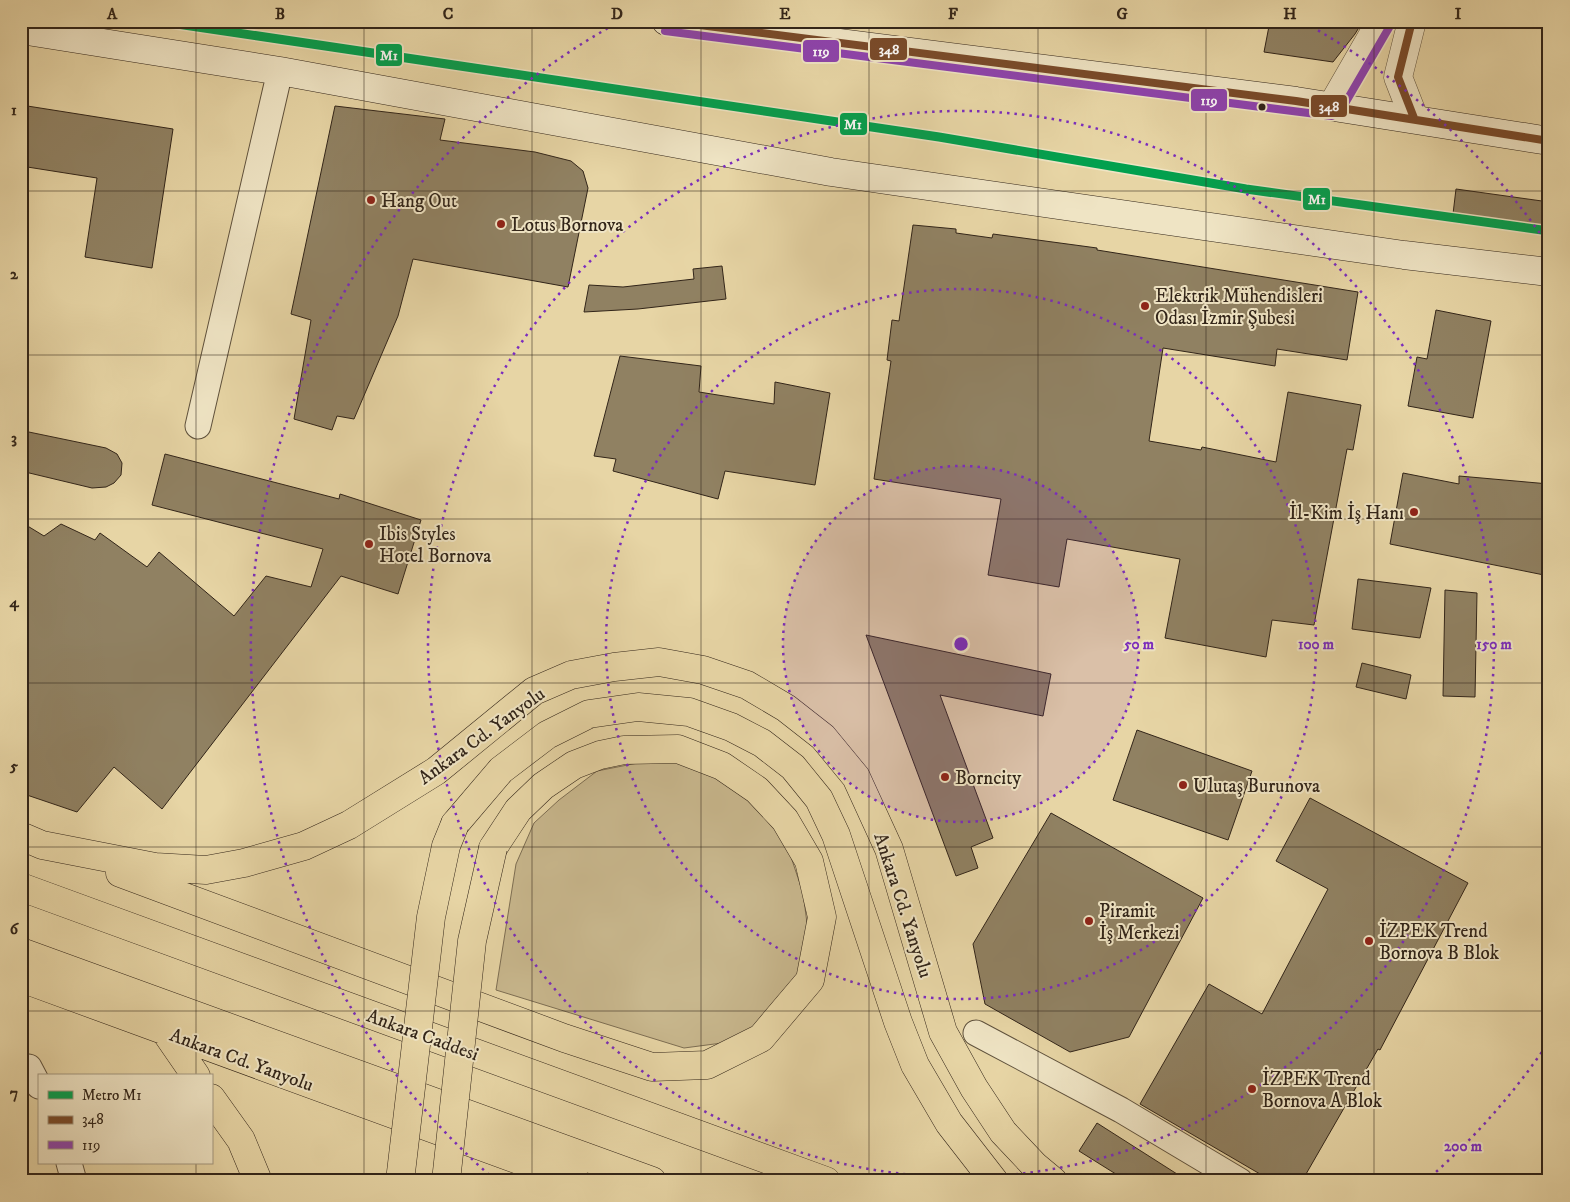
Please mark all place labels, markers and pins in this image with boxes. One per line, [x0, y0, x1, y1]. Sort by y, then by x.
unlabelled marker [1257, 102, 1267, 112]
place label: Hang Out [381, 190, 457, 213]
marker: Hang Out [365, 194, 377, 206]
place label: Lotus Bornova [511, 214, 623, 237]
marker: Lotus Bornova [495, 218, 507, 230]
place label: Elektrik Mühendisleri Odası İzmir Şubesi [1155, 285, 1323, 330]
marker: Elektrik Mühendisleri Odası İzmir Şubesi [1139, 300, 1151, 312]
place label: İl-Kim İş Hanı [1289, 501, 1404, 525]
marker: İl-Kim İş Hanı [1408, 506, 1420, 518]
place label: Ibis Styles Hotel Bornova [379, 523, 491, 568]
marker: Ibis Styles Hotel Bornova [363, 538, 375, 550]
centre of rings [952, 635, 970, 653]
place label: Borncity [955, 767, 1022, 790]
marker: Borncity [939, 771, 951, 783]
place label: Ulutaş Burunova [1193, 775, 1320, 798]
marker: Ulutaş Burunova [1177, 779, 1189, 791]
place label: Piramit İş Merkezi [1099, 900, 1180, 945]
marker: Piramit İş Merkezi [1083, 915, 1095, 927]
place label: İZPEK Trend Bornova B Blok [1379, 919, 1500, 965]
marker: İZPEK Trend Bornova B Blok [1363, 935, 1375, 947]
place label: İZPEK Trend Bornova A Blok [1262, 1067, 1383, 1113]
marker: İZPEK Trend Bornova A Blok [1246, 1083, 1258, 1095]

